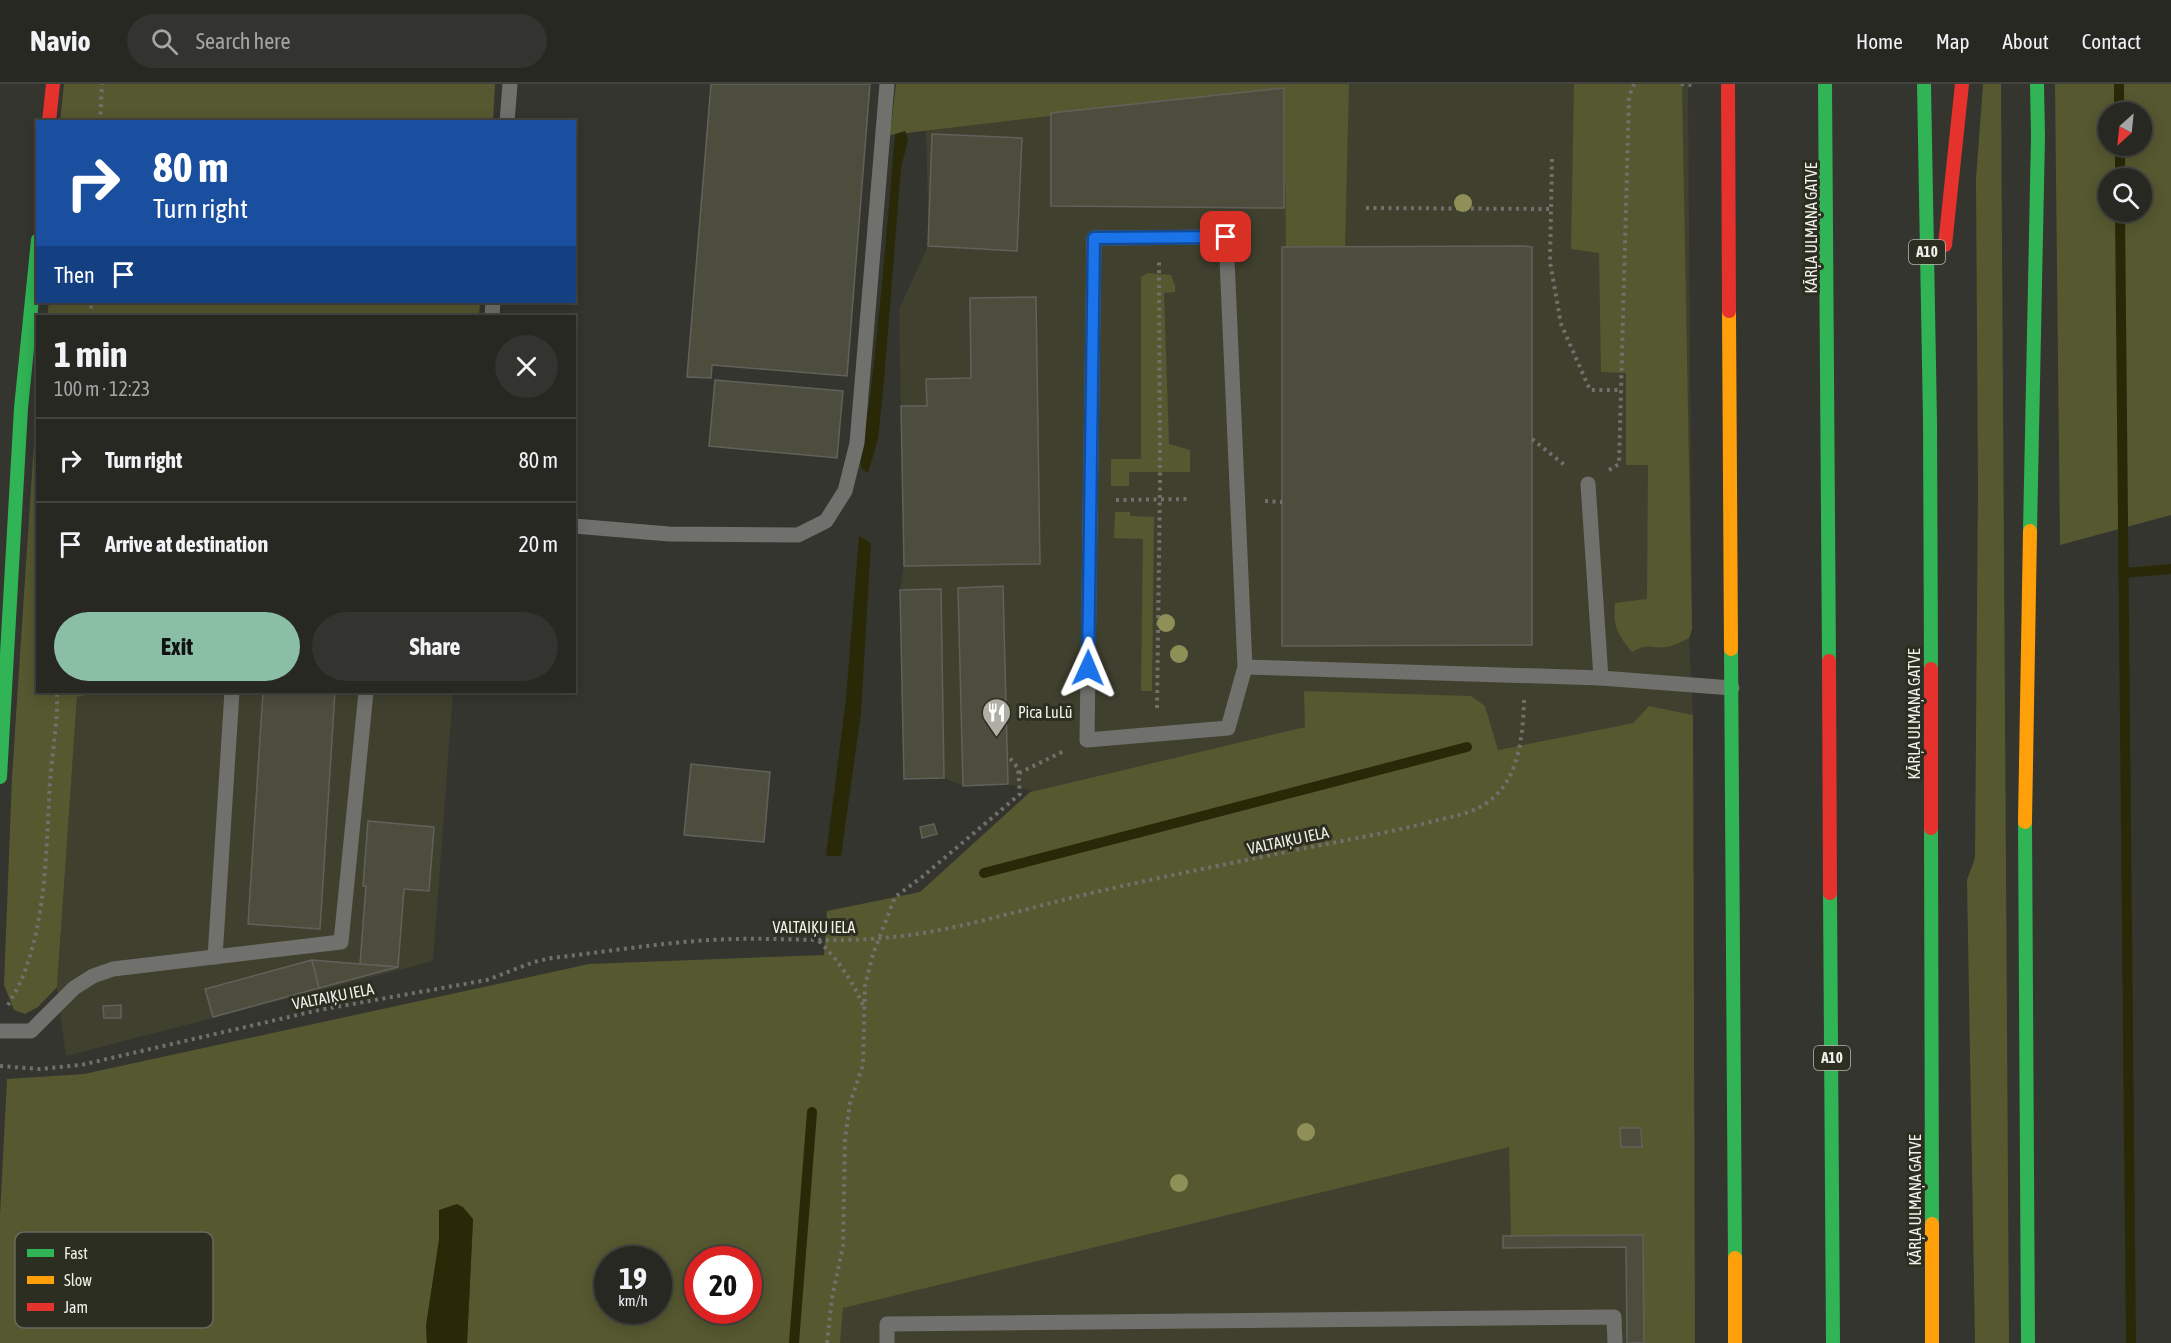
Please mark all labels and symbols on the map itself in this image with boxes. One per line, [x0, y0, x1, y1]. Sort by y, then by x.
north arrow [2098, 102, 2152, 156]
street label: KĀRĻA ULMAŅA GATVE [1802, 162, 1821, 293]
pin [1200, 211, 1251, 262]
road number: A10 [1909, 240, 1945, 264]
position arrow [1056, 636, 1120, 700]
street label: KĀRĻA ULMAŅA GATVE [1905, 648, 1924, 779]
restaurant icon: Pica LuLū [981, 696, 1013, 738]
place label: Pica LuLū [1018, 703, 1073, 721]
street label: VALTAIĶU IELA [1246, 823, 1331, 858]
street label: VALTAIĶU IELA [773, 918, 856, 937]
street label: VALTAIĶU IELA [291, 979, 376, 1014]
road number: A10 [1814, 1046, 1850, 1070]
street label: KĀRĻA ULMAŅA GATVE [1906, 1134, 1925, 1265]
legend [15, 1232, 213, 1328]
text: Fast [64, 1244, 88, 1262]
speed limit sign: 20 [684, 1246, 762, 1324]
text: Slow [64, 1271, 92, 1289]
text: Jam [64, 1298, 88, 1316]

